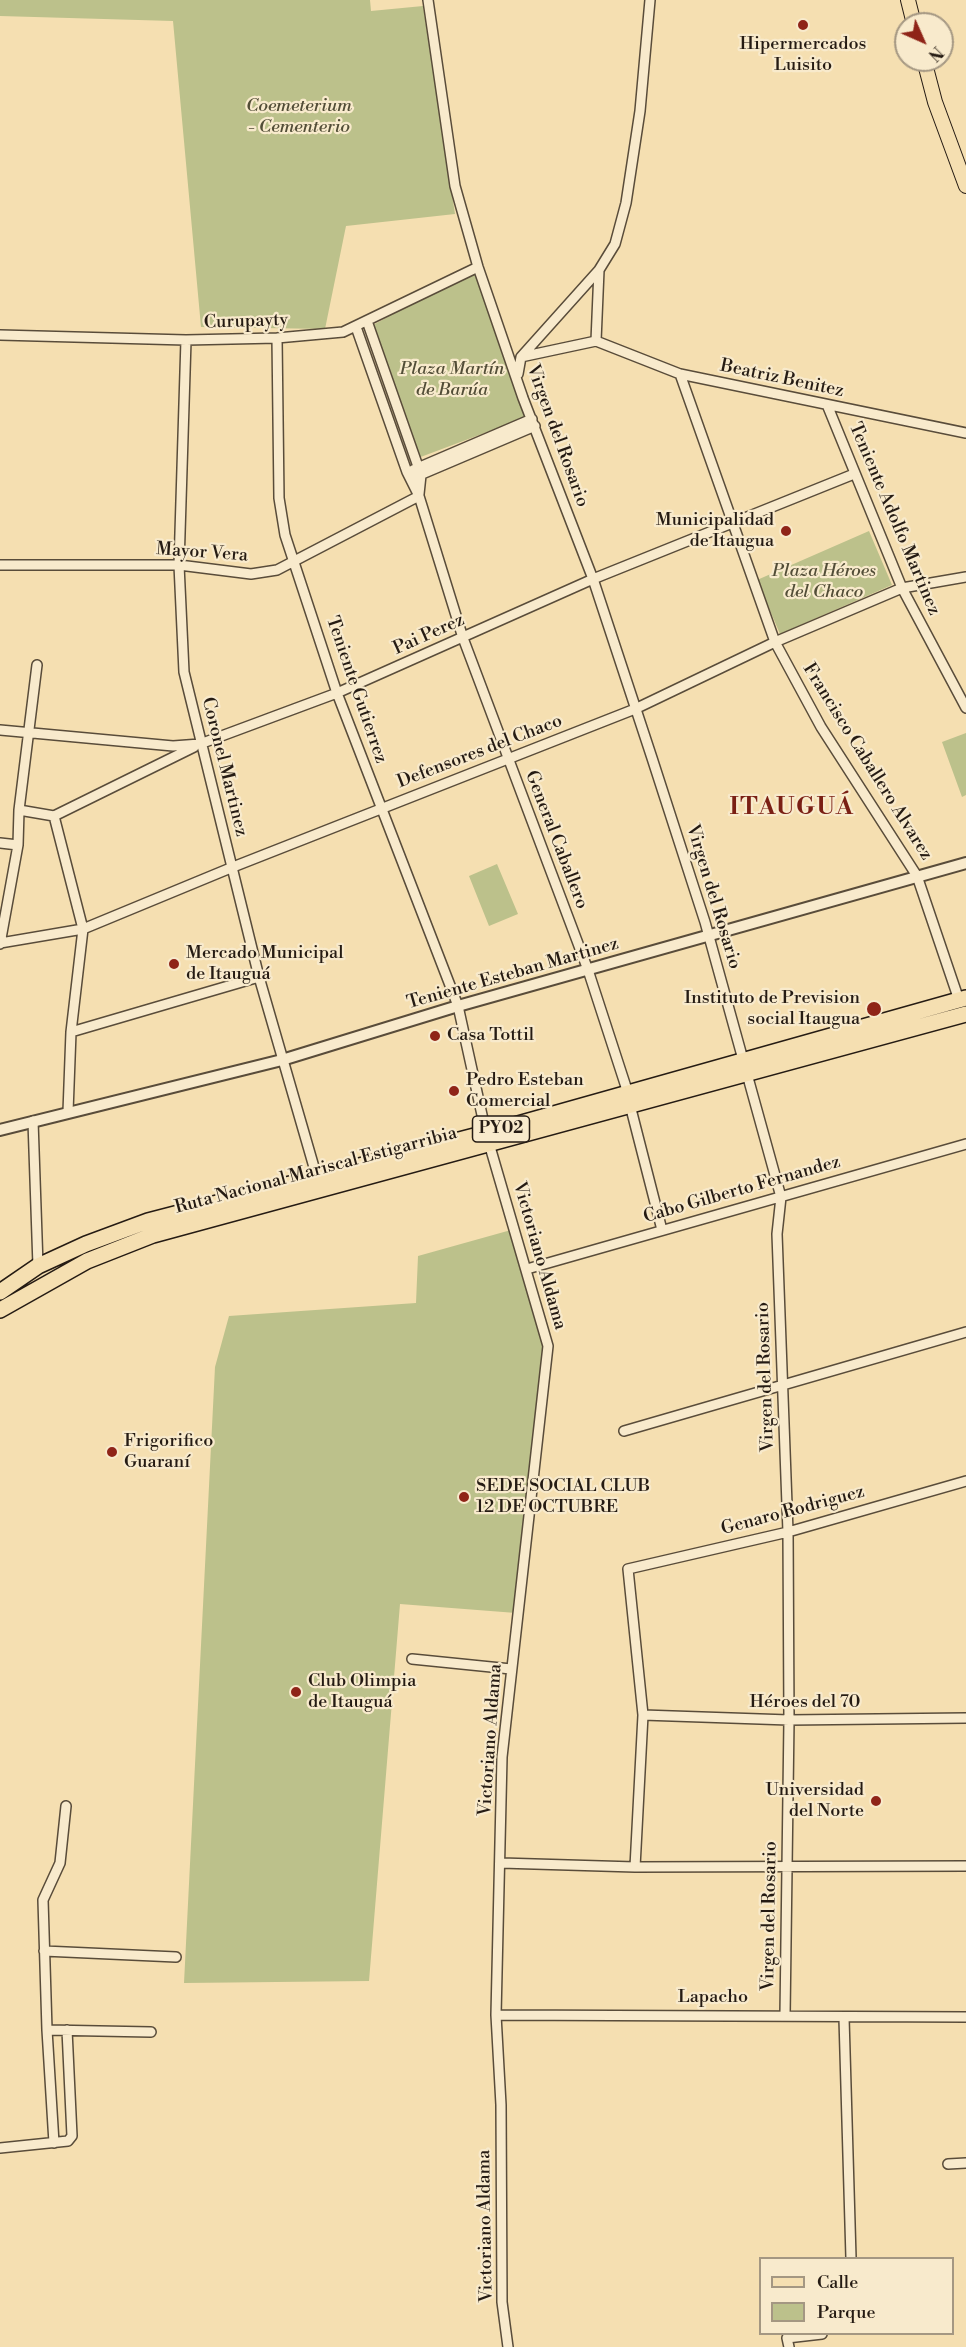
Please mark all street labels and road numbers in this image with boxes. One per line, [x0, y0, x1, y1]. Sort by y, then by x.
street label: Curupayty [203, 310, 289, 334]
street label: Beatriz Benitez [718, 355, 846, 403]
street label: Virgen del Rosario [521, 362, 593, 510]
street label: Teniente Adolfo Martinez [844, 419, 944, 619]
street label: Mayor Vera [155, 539, 249, 567]
street label: Pai Perez [390, 610, 468, 660]
street label: Teniente Gutierrez [321, 614, 391, 766]
street label: Francisco Caballero Alvarez [797, 660, 937, 864]
street label: Coronel Martinez [196, 695, 252, 839]
street label: Defensores del Chaco [394, 711, 566, 793]
street label: General Caballero [520, 768, 592, 912]
street label: Virgen del Rosario [681, 822, 745, 972]
street label: Teniente Esteban Martinez [405, 933, 621, 1015]
road number: PY02 [472, 1116, 530, 1142]
street label: Ruta Nacional Mariscal Estigarribia [172, 1123, 460, 1219]
street label: Cabo Gilberto Fernandez [641, 1152, 843, 1228]
street label: Victoriano Aldama [508, 1180, 570, 1332]
street label: Virgen del Rosario [753, 1302, 779, 1452]
street label: Genaro Rodriguez [719, 1481, 867, 1541]
street label: Victoriano Aldama [475, 1663, 507, 1817]
street label: Héroes del 70 [750, 1692, 860, 1714]
street label: Virgen del Rosario [758, 1841, 782, 1991]
street label: Lapacho [678, 1987, 748, 2009]
street label: Victoriano Aldama [474, 2149, 498, 2303]

